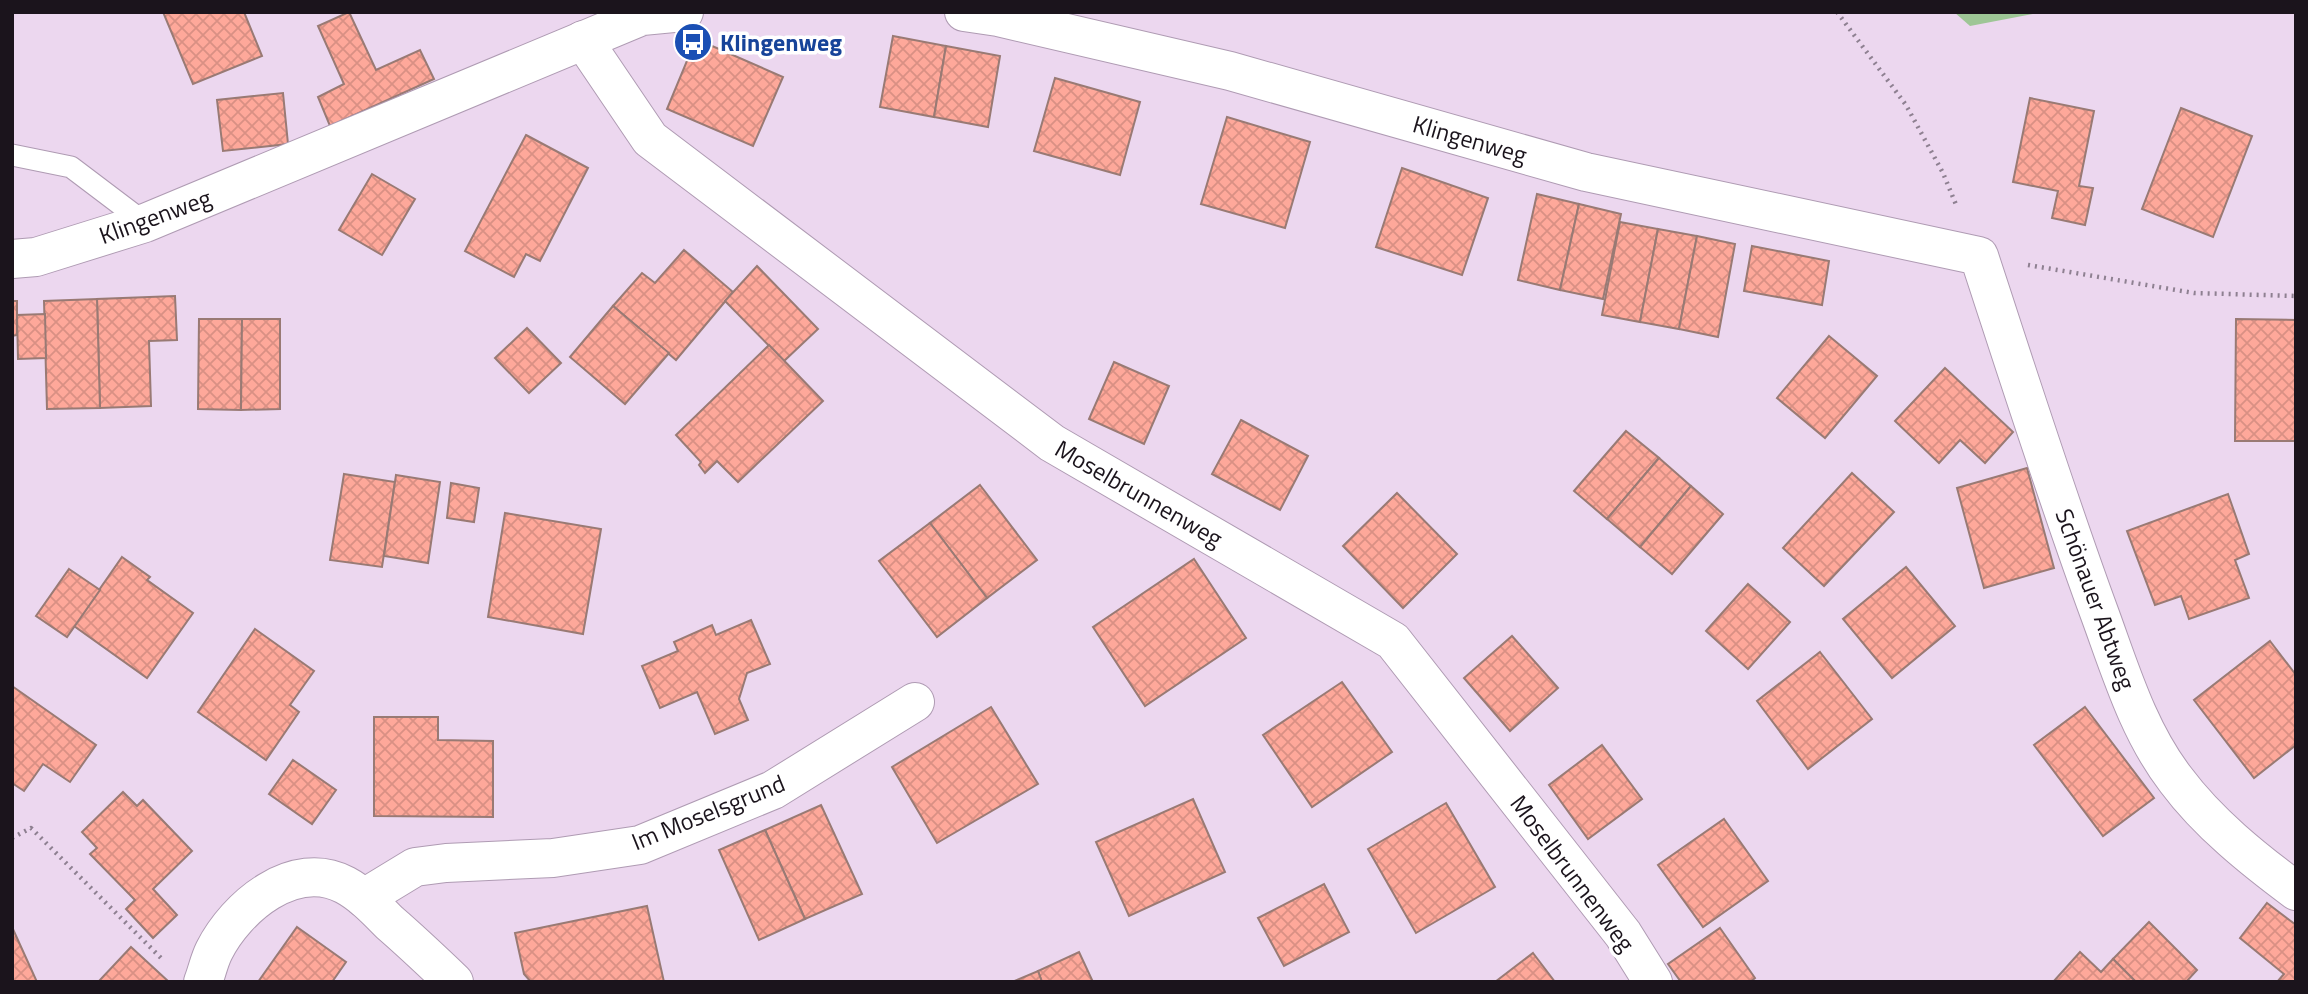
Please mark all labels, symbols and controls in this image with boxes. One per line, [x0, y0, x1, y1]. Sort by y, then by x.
bus stop icon: Klingenweg [672, 21, 714, 63]
place label: Klingenweg [720, 24, 842, 60]
street label: Klingenweg [1409, 106, 1531, 172]
street label: Klingenweg [94, 179, 216, 253]
street label: Moselbrunnenweg [1048, 430, 1230, 556]
street label: Schönauer Abtweg [2047, 503, 2145, 695]
street label: Im Moselsgrund [626, 765, 790, 859]
street label: Moselbrunnenweg [1502, 787, 1644, 959]

